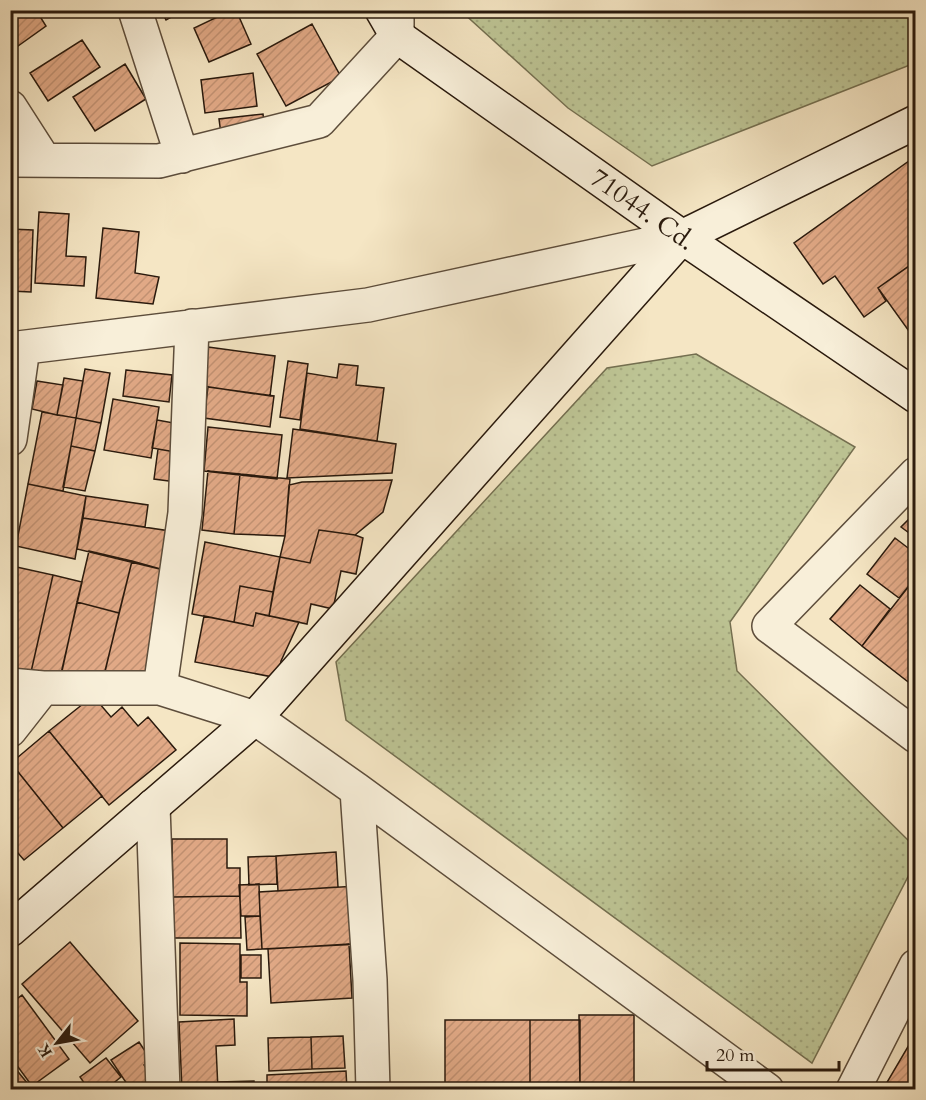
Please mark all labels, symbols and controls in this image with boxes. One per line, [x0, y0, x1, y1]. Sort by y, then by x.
street label: 71044. Cd. [583, 161, 702, 258]
north arrow [27, 1013, 87, 1073]
scale bar [707, 1034, 839, 1072]
text: K [32, 1039, 58, 1061]
text: 20 m [716, 1043, 755, 1068]

